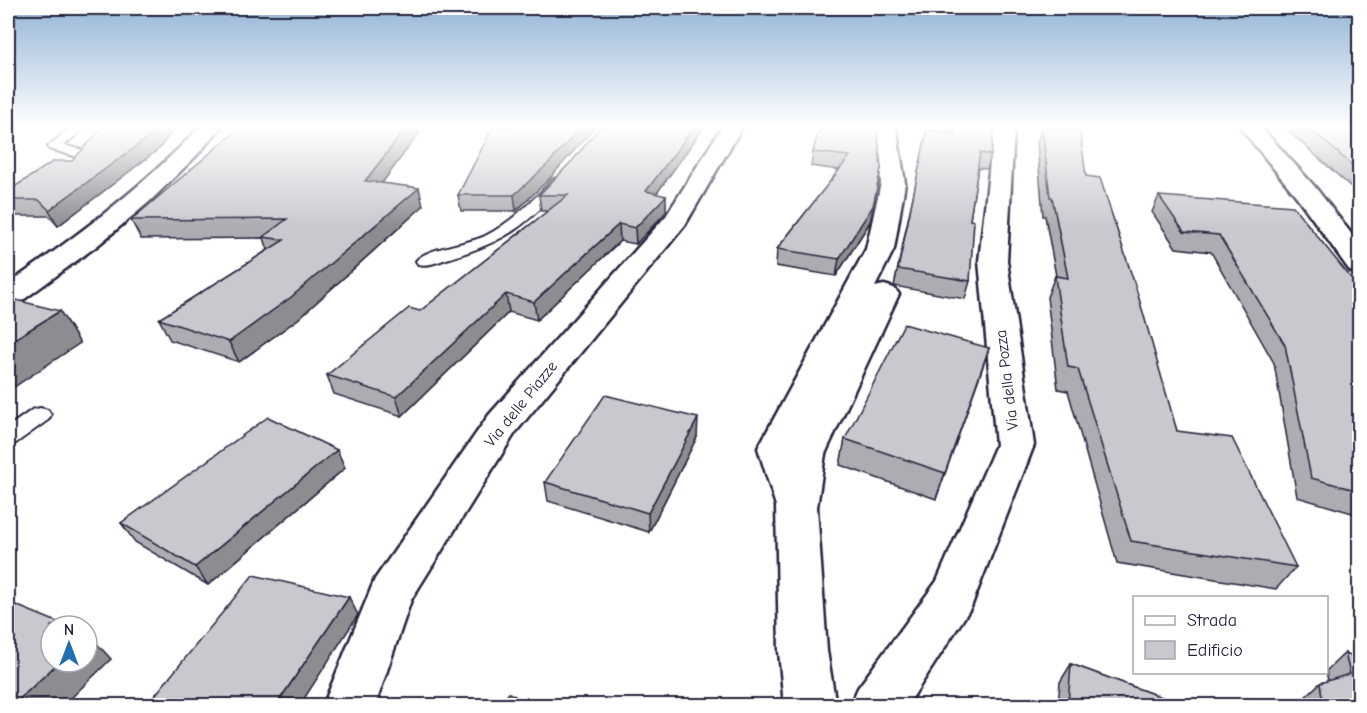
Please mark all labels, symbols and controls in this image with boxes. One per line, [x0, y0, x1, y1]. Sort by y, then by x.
street label: Via della Pozza [992, 329, 1022, 431]
street label: Via delle Piazze [481, 358, 561, 450]
legend [1133, 596, 1328, 674]
text: Strada [1187, 610, 1237, 631]
north arrow [39, 614, 99, 674]
text: N [64, 621, 74, 639]
text: Edificio [1187, 640, 1243, 661]

